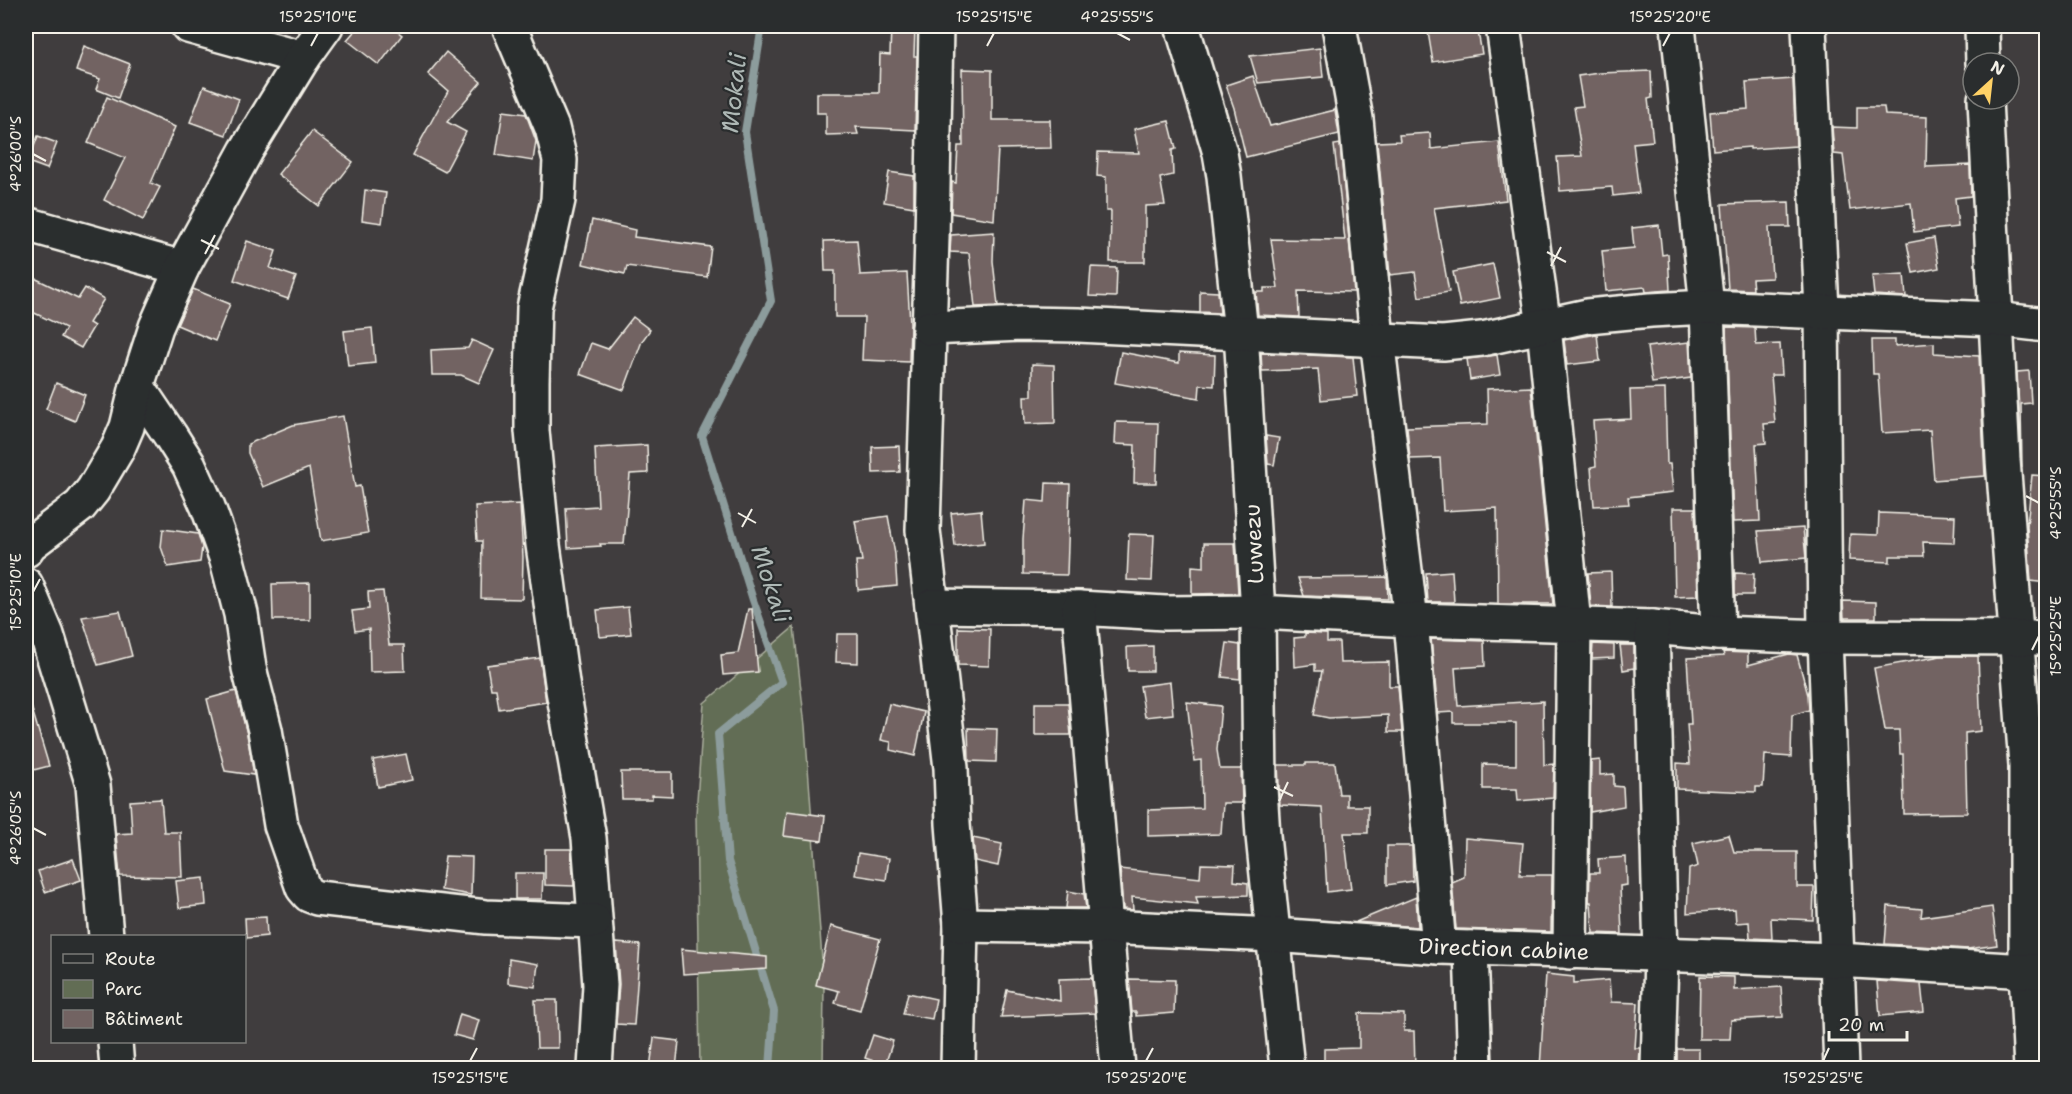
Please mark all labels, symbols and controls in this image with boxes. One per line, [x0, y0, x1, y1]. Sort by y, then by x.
text: 15°25'10"E [279, 7, 357, 27]
text: 15°25'15"E [956, 7, 1032, 27]
text: 4°25'55"S [1080, 7, 1154, 27]
text: 15°25'20"E [1629, 7, 1711, 27]
water label: Mokali [714, 50, 754, 134]
north arrow [1961, 51, 2021, 111]
text: N [1987, 56, 2008, 80]
text: 4°26'00"S [6, 116, 26, 192]
text: 4°25'55"S [2046, 466, 2066, 540]
street label: Luwezu [1237, 503, 1271, 585]
water label: Mokali [743, 541, 799, 628]
text: 15°25'10"E [6, 553, 26, 631]
text: 15°25'25"E [2046, 596, 2066, 676]
text: 4°26'05"S [6, 791, 26, 865]
street label: Direction cabine [1418, 932, 1590, 966]
legend [51, 935, 246, 1043]
text: Route [105, 947, 156, 971]
text: Parc [105, 977, 142, 1001]
scale bar [1829, 1004, 1907, 1042]
text: Bâtiment [105, 1007, 183, 1031]
text: 20 m [1838, 1013, 1884, 1037]
text: 15°25'15"E [432, 1068, 508, 1088]
text: 15°25'20"E [1105, 1068, 1187, 1088]
text: 15°25'25"E [1783, 1068, 1863, 1088]

